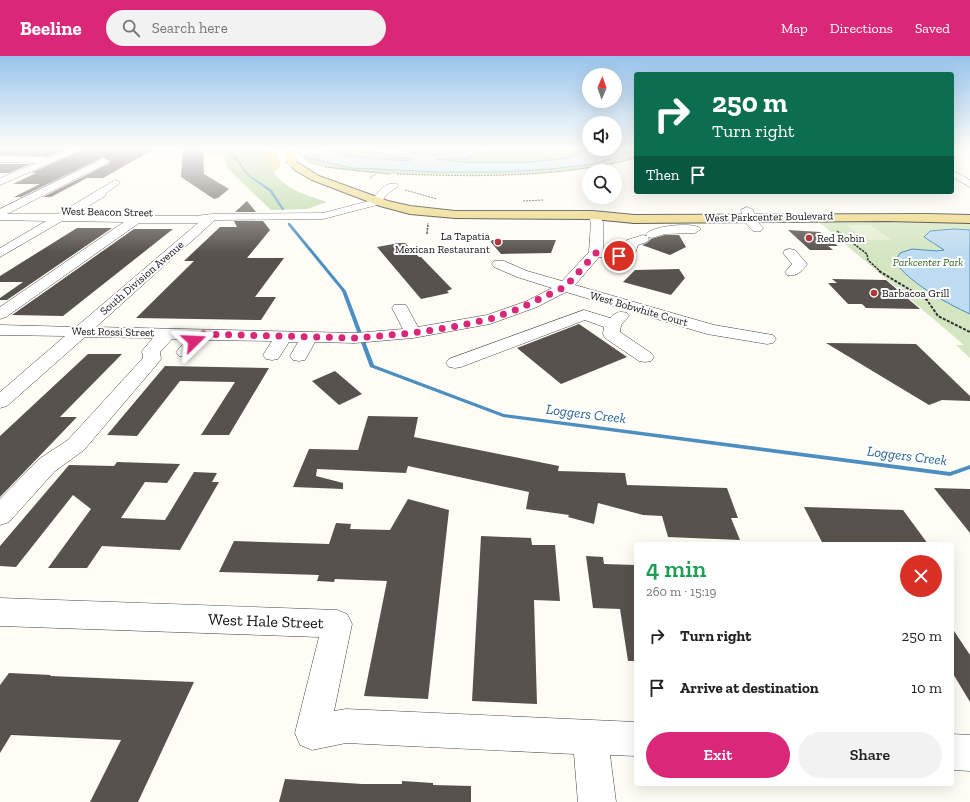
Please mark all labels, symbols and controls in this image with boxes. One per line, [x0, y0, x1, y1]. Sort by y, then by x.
search box [106, 10, 386, 46]
text: Beeline [20, 17, 82, 40]
icon: search [120, 17, 142, 39]
text: Search here [152, 19, 228, 37]
text: Map [781, 20, 808, 37]
text: Directions [830, 20, 893, 37]
text: Saved [915, 20, 950, 37]
north arrow [582, 68, 622, 108]
map controls [582, 68, 622, 204]
text: 250 m [712, 86, 788, 119]
icon: right [646, 88, 698, 140]
button: sound [582, 116, 622, 156]
text: Turn right [712, 120, 794, 142]
button: search [582, 164, 622, 204]
icon: arrive [687, 164, 709, 186]
text: Then [646, 166, 679, 184]
street label: West Beacon Street [61, 205, 154, 219]
street label: West Parkcenter Boulevard [705, 209, 833, 225]
place label: La Tapatia Mexican Restaurant [395, 230, 491, 256]
place label: Red Robin [817, 232, 866, 245]
marker: Red Robin [804, 233, 814, 243]
marker: La Tapatia Mexican Restaurant [493, 237, 503, 247]
street label: South Division Avenue [98, 238, 186, 318]
pin [602, 239, 636, 273]
icon: arrive [608, 245, 630, 267]
park label: Parkcenter Park [893, 256, 963, 269]
place label: Barbacoa Grill [882, 287, 950, 300]
marker: Barbacoa Grill [869, 288, 879, 298]
street label: West Bobwhite Court [588, 289, 690, 329]
position arrow [173, 320, 215, 362]
street label: West Rossi Street [71, 325, 155, 339]
water label: Loggers Creek [545, 401, 627, 427]
water label: Loggers Creek [866, 443, 948, 469]
text: 4 min [646, 554, 706, 583]
button: close [900, 555, 942, 597]
text: 260 m · 15:19 [646, 584, 717, 599]
street label: West Hale Street [208, 609, 324, 633]
icon: right [646, 625, 668, 647]
text: Turn right [680, 627, 751, 645]
text: 250 m [902, 627, 942, 645]
icon: arrive [646, 677, 668, 699]
text: Arrive at destination [680, 679, 819, 697]
text: 10 m [911, 679, 942, 697]
button: Exit [646, 732, 790, 778]
button: Share [798, 732, 942, 778]

